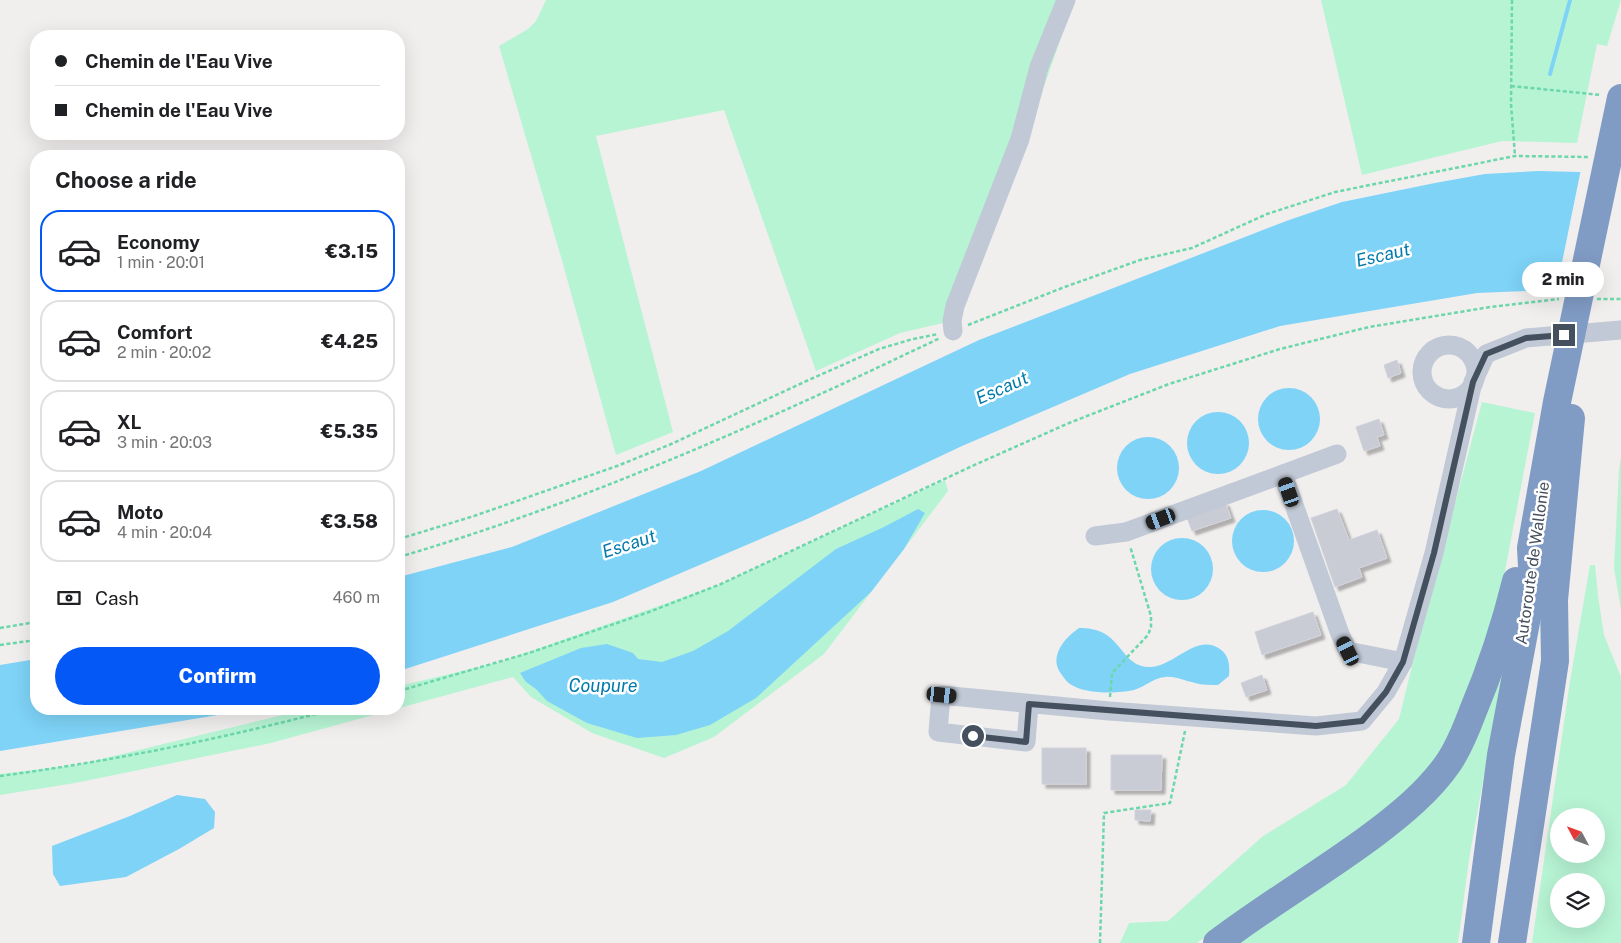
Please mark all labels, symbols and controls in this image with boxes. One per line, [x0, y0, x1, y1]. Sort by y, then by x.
text: Chemin de l'Eau Vive [85, 50, 273, 72]
text: Chemin de l'Eau Vive [85, 99, 273, 121]
text: Choose a ride [55, 167, 197, 193]
icon: car [57, 229, 102, 274]
text: Economy [117, 231, 200, 253]
water label: Escaut [1354, 238, 1412, 271]
text: €3.15 [325, 240, 378, 262]
text: 1 min · 20:01 [117, 253, 205, 272]
callout: 2 min [1523, 262, 1605, 298]
text: 2 min [1542, 270, 1584, 289]
icon: car [57, 319, 102, 364]
text: Comfort [117, 321, 193, 343]
route end [1553, 324, 1575, 346]
text: €4.25 [321, 330, 378, 352]
text: 2 min · 20:02 [117, 343, 211, 362]
water label: Escaut [972, 367, 1031, 408]
icon: car [57, 409, 102, 454]
text: XL [117, 411, 142, 433]
text: €5.35 [320, 420, 378, 442]
text: 3 min · 20:03 [117, 433, 212, 452]
car [1277, 475, 1300, 509]
street label: Autoroute de Wallonie [1512, 480, 1553, 646]
icon: car [57, 499, 102, 544]
text: Moto [117, 501, 163, 523]
car [1144, 507, 1177, 531]
text: €3.58 [321, 510, 378, 532]
text: 4 min · 20:04 [117, 523, 212, 542]
water label: Escaut [599, 525, 659, 562]
icon: cash [55, 584, 83, 612]
text: Cash [95, 587, 139, 609]
text: 460 m [333, 588, 380, 607]
car [1334, 634, 1361, 668]
button: Confirm [55, 647, 380, 705]
water label: Coupure [568, 675, 638, 696]
car [926, 686, 957, 704]
route start [962, 725, 984, 747]
north arrow [1550, 808, 1605, 862]
map controls [1550, 808, 1605, 928]
button: layers [1550, 873, 1605, 928]

